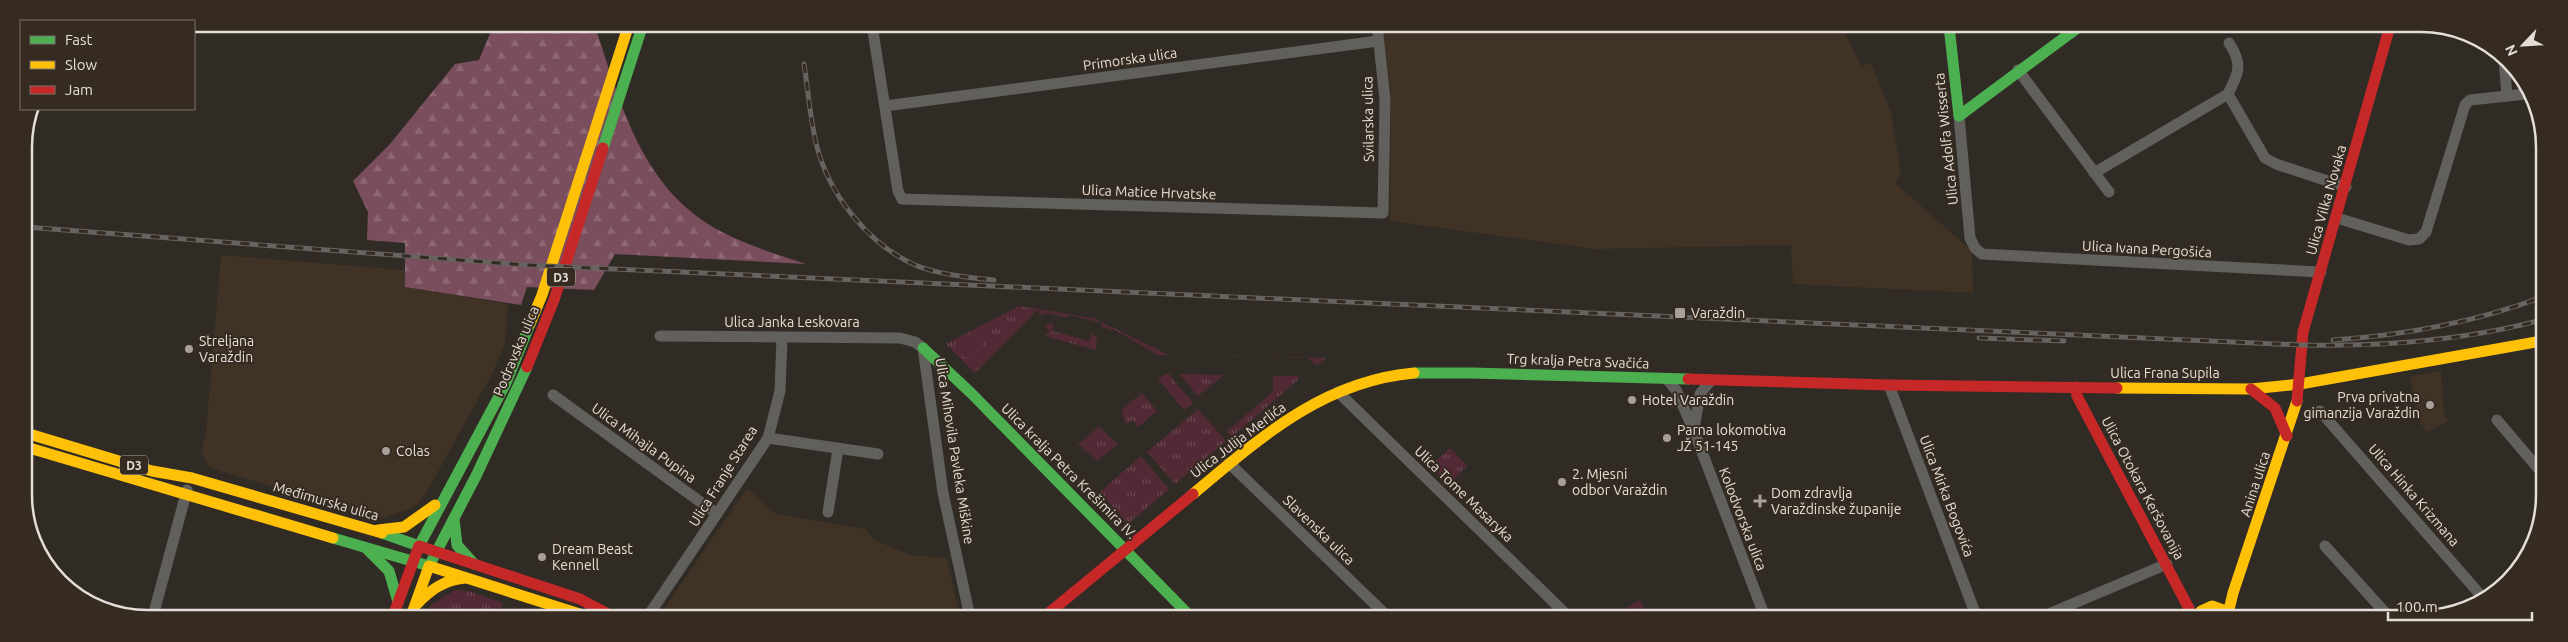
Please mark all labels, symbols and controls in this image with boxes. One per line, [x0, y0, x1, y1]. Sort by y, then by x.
legend [20, 20, 195, 110]
north arrow [2498, 20, 2548, 70]
text: Fast [65, 31, 93, 48]
text: N [2502, 42, 2521, 59]
street label: Primorska ulica [1082, 44, 1178, 74]
text: Slow [65, 56, 98, 73]
street label: Ulica Adolfa Wisserta [1931, 72, 1961, 206]
street label: Svilarska ulica [1359, 76, 1377, 162]
text: Jam [65, 81, 93, 98]
street label: Ulica Vilka Novaka [2303, 143, 2349, 257]
street label: Ulica Matice Hrvatske [1081, 182, 1217, 202]
street label: Ulica Ivana Pergošića [2082, 238, 2212, 260]
road number: D3 [547, 268, 575, 286]
street label: Podravska ulica [490, 304, 542, 398]
place label: Varaždin [1691, 305, 1745, 321]
marker: Varaždin [1673, 306, 1687, 320]
street label: Ulica Janka Leskovara [724, 314, 860, 330]
place label: Streljana Varaždin [199, 333, 254, 365]
marker: Streljana Varaždin [183, 343, 195, 355]
street label: Trg kralja Petra Svačića [1506, 351, 1650, 371]
street label: Ulica Mihovila Pavleka Miškine [932, 357, 978, 545]
street label: Ulica Frana Supila [2110, 365, 2220, 381]
place label: Prva privatna gimanzija Varaždin [2303, 389, 2420, 421]
place label: Hotel Varaždin [1642, 392, 1734, 408]
marker: Hotel Varaždin [1626, 394, 1638, 406]
street label: Ulica Julija Merlića [1187, 399, 1289, 481]
marker: Prva privatna gimanzija Varaždin [2424, 399, 2436, 411]
street label: Ulica Mihajla Pupina [589, 400, 699, 486]
street label: Ulica kralja Petra Krešimira IV. [998, 400, 1140, 542]
street label: Ulica Otokara Keršovanija [2098, 414, 2188, 562]
place label: Parna lokomotiva JŽ 51-145 [1677, 422, 1786, 454]
street label: Ulica Franje Starea [686, 423, 760, 529]
marker: Parna lokomotiva JŽ 51-145 [1661, 432, 1673, 444]
street label: Ulica Mirka Bogovića [1916, 433, 1978, 559]
street label: Ulica Hinka Krizmana [2365, 441, 2463, 549]
place label: Colas [396, 443, 430, 459]
street label: Ulica Tome Masaryka [1411, 443, 1517, 545]
marker: Colas [380, 445, 392, 457]
street label: Anina ulica [2237, 449, 2273, 519]
road number: D3 [120, 456, 148, 474]
street label: Kolodvorska ulica [1716, 465, 1770, 573]
place label: 2. Mjesni odbor Varaždin [1572, 466, 1668, 498]
marker: 2. Mjesni odbor Varaždin [1556, 476, 1568, 488]
street label: Međimurska ulica [271, 478, 381, 524]
place label: Dom zdravlja Varaždinske županije [1771, 485, 1901, 517]
street label: Slavenska ulica [1280, 492, 1358, 568]
marker: Dom zdravlja Varaždinske županije [1753, 494, 1767, 508]
place label: Dream Beast Kennell [552, 541, 633, 573]
marker: Dream Beast Kennell [536, 551, 548, 563]
scale bar [2388, 590, 2532, 622]
text: 100 m [2396, 598, 2438, 615]

